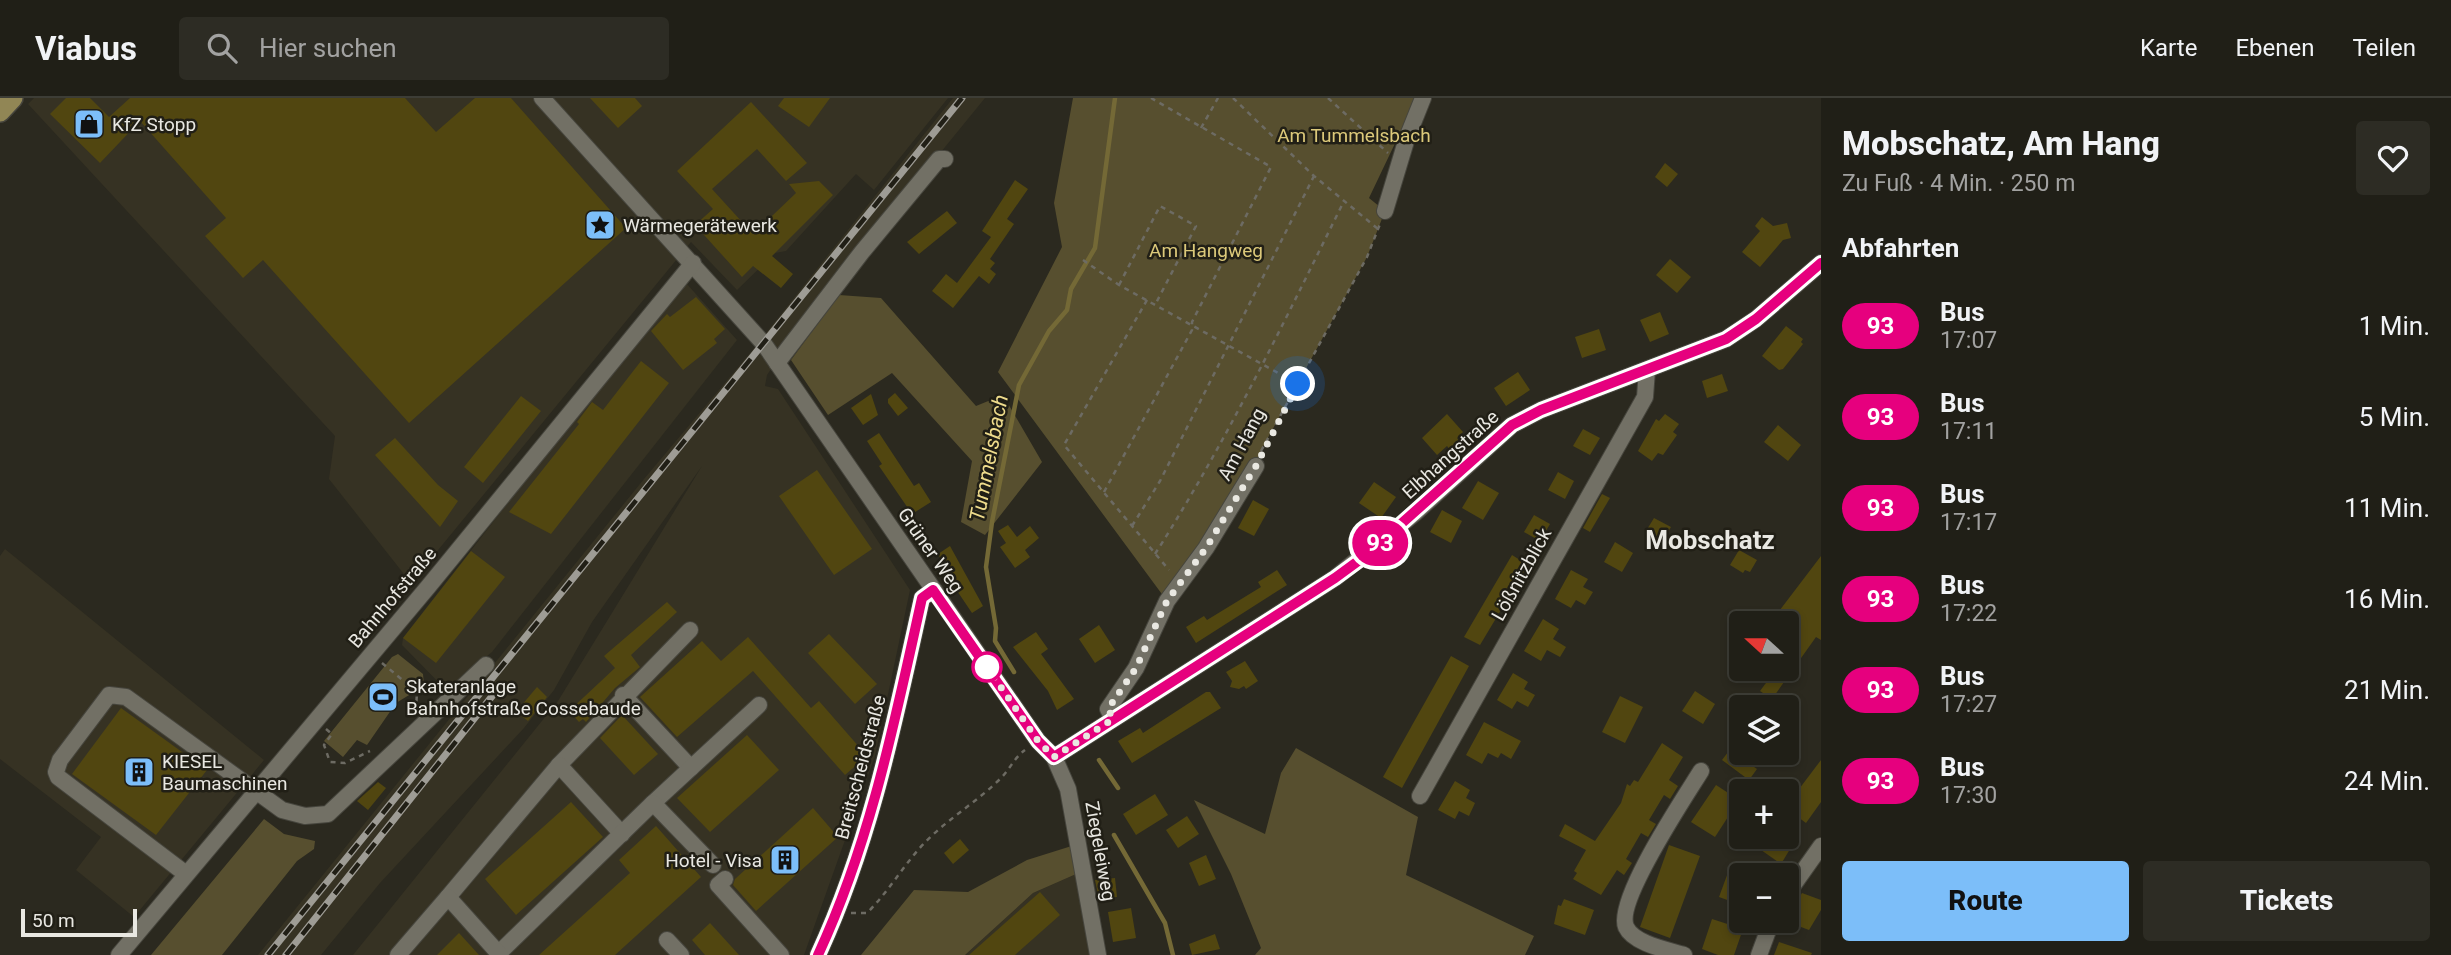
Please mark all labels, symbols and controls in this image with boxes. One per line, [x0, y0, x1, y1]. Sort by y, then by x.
search box [179, 17, 669, 80]
text: Viabus [35, 29, 137, 68]
icon: search [203, 29, 241, 67]
text: Hier suchen [259, 33, 397, 63]
text: Karte [2140, 34, 2197, 62]
text: Ebenen [2235, 34, 2314, 62]
text: Teilen [2352, 34, 2416, 62]
shop icon: KfZ Stopp [72, 107, 106, 141]
place label: KfZ Stopp [112, 113, 196, 136]
button: heart [2356, 121, 2430, 195]
park label: Am Tummelsbach [1277, 124, 1431, 147]
text: Mobschatz, Am Hang [1842, 124, 2160, 163]
text: Zu Fuß · 4 Min. · 250 m [1842, 170, 2075, 197]
place icon: Wärmegerätewerk [583, 208, 617, 242]
place label: Wärmegerätewerk [623, 214, 777, 237]
text: Abfahrten [1842, 233, 1959, 263]
park label: Am Hangweg [1149, 239, 1263, 262]
text: Bus [1940, 297, 1985, 327]
text: 1 Min. [2359, 311, 2430, 341]
text: 93 [1867, 312, 1894, 340]
text: 17:07 [1940, 327, 1997, 354]
your location [1280, 366, 1315, 401]
text: Bus [1940, 388, 1985, 418]
water label: Tummelsbach [965, 392, 1013, 524]
text: 5 Min. [2359, 402, 2430, 432]
text: 93 [1867, 403, 1894, 431]
street label: Am Hang [1213, 404, 1270, 484]
street label: Elbhangstraße [1397, 405, 1503, 504]
text: 17:11 [1940, 418, 1997, 445]
text: Bus [1940, 479, 1985, 509]
text: 11 Min. [2344, 493, 2430, 523]
text: 93 [1867, 494, 1894, 522]
street label: Grüner Weg [893, 503, 968, 597]
text: 17:17 [1940, 509, 1997, 536]
line badge: 93 [1348, 520, 1412, 566]
street label: Lößnitzblick [1487, 523, 1557, 625]
district label: Mobschatz [1645, 525, 1775, 555]
text: 93 [1366, 529, 1394, 557]
street label: Bahnhofstraße [343, 542, 441, 653]
text: Bus [1940, 570, 1985, 600]
text: 16 Min. [2344, 584, 2430, 614]
text: 93 [1867, 585, 1894, 613]
text: 17:22 [1940, 600, 1997, 627]
north arrow [1729, 611, 1799, 681]
map controls [1729, 611, 1799, 933]
unlabelled marker [972, 652, 1002, 682]
text: Bus [1940, 661, 1985, 691]
place label: Skateranlage Bahnhofstraße Cossebaude [406, 675, 641, 720]
text: 21 Min. [2344, 675, 2430, 705]
text: 93 [1867, 676, 1894, 704]
sports icon: Skateranlage Bahnhofstraße Cossebaude [366, 680, 400, 714]
text: 17:27 [1940, 691, 1997, 718]
street label: Breitscheidstraße [830, 692, 891, 842]
button: layers [1729, 695, 1799, 765]
place label: KIESEL Baumaschinen [162, 750, 288, 795]
text: Bus [1940, 752, 1985, 782]
building icon: KIESEL Baumaschinen [122, 755, 156, 789]
text: 24 Min. [2344, 766, 2430, 796]
text: 93 [1867, 767, 1894, 795]
button: + [1729, 779, 1799, 849]
text: 17:30 [1940, 782, 1997, 809]
street label: Ziegeleiweg [1080, 799, 1121, 903]
building icon: Hotel - Visa [768, 843, 802, 877]
place label: Hotel - Visa [665, 849, 762, 872]
button: Route [1842, 861, 2129, 941]
button: Tickets [2143, 861, 2430, 941]
button: − [1729, 863, 1799, 933]
scale bar [21, 906, 136, 938]
text: 50 m [32, 909, 75, 932]

